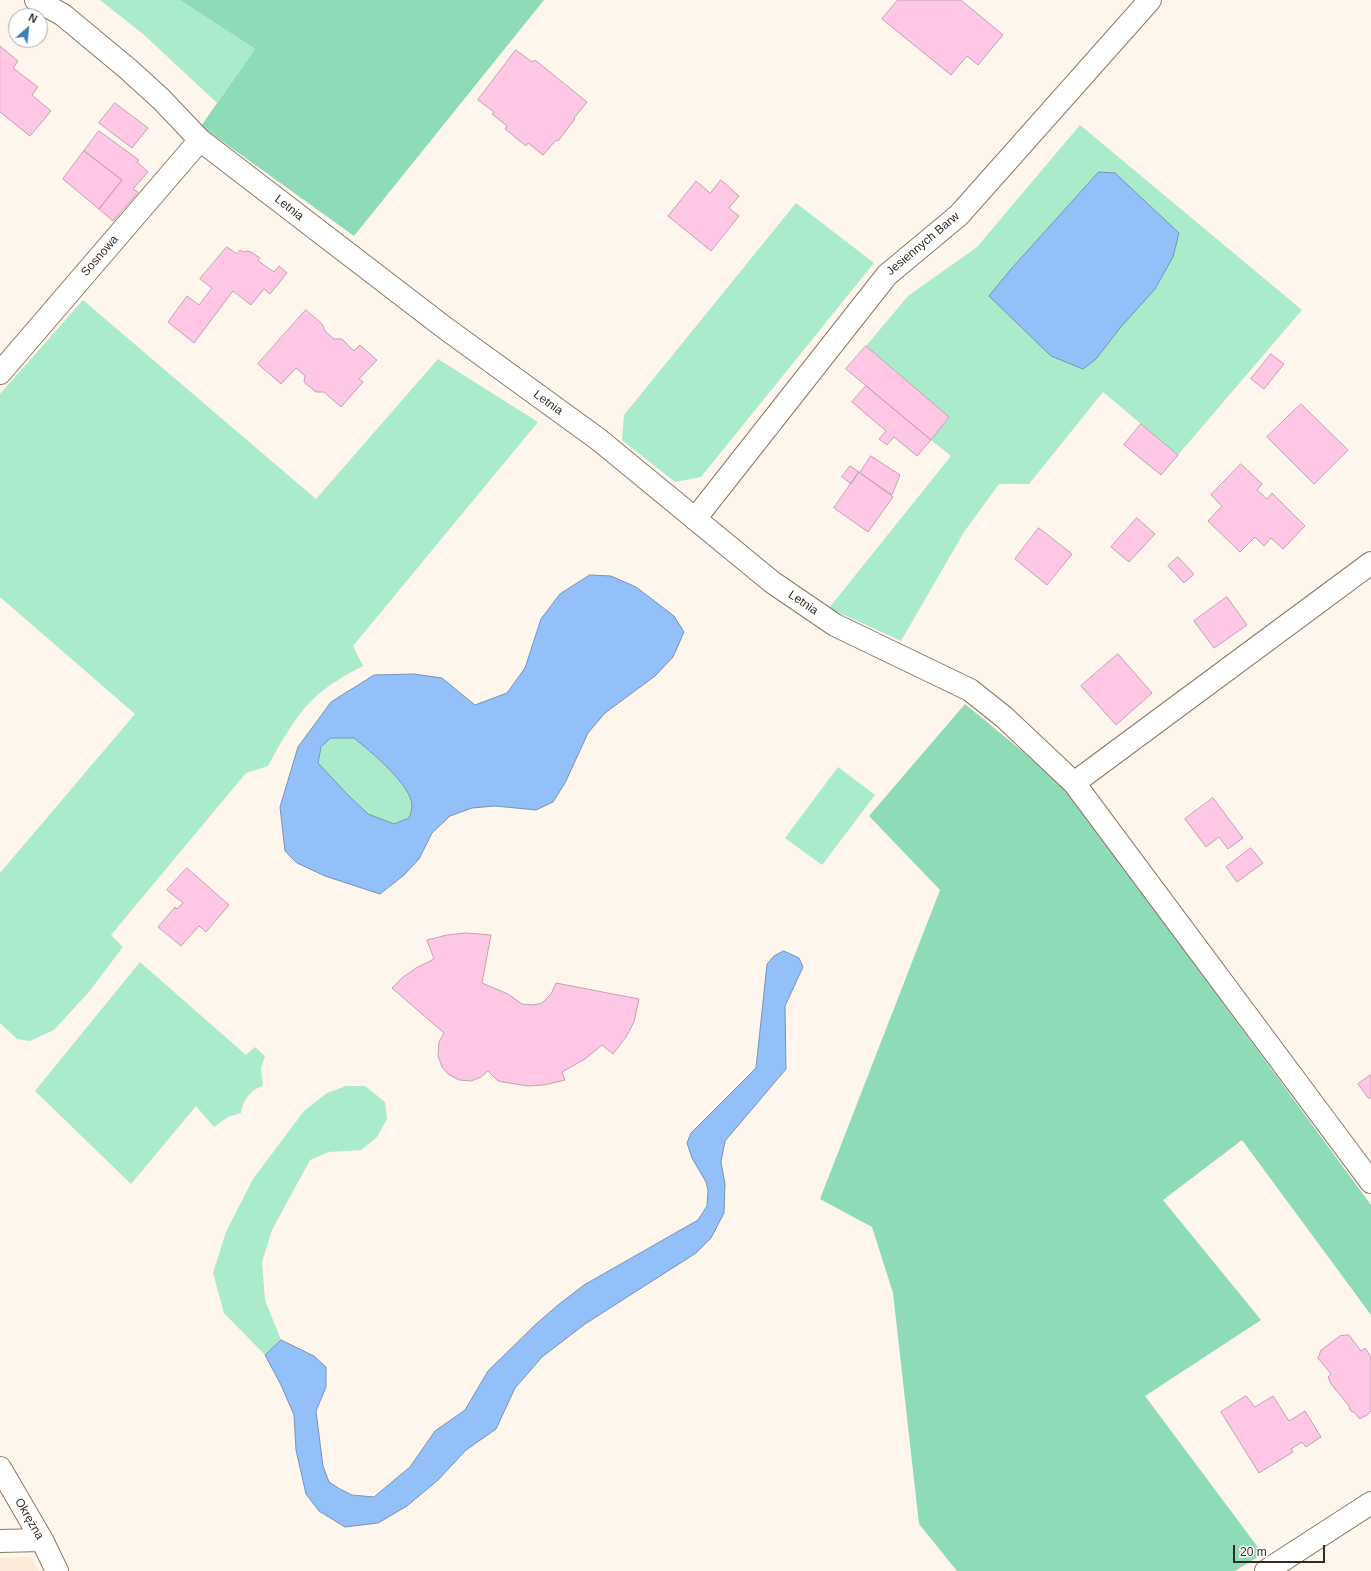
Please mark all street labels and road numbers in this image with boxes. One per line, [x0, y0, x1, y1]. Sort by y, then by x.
street label: Letnia [272, 192, 306, 224]
street label: Jesiennych Barw [884, 209, 962, 279]
street label: Sosnowa [78, 233, 122, 279]
street label: Letnia [531, 388, 565, 418]
street label: Letnia [785, 588, 821, 618]
street label: Okrężna [11, 1496, 47, 1542]

